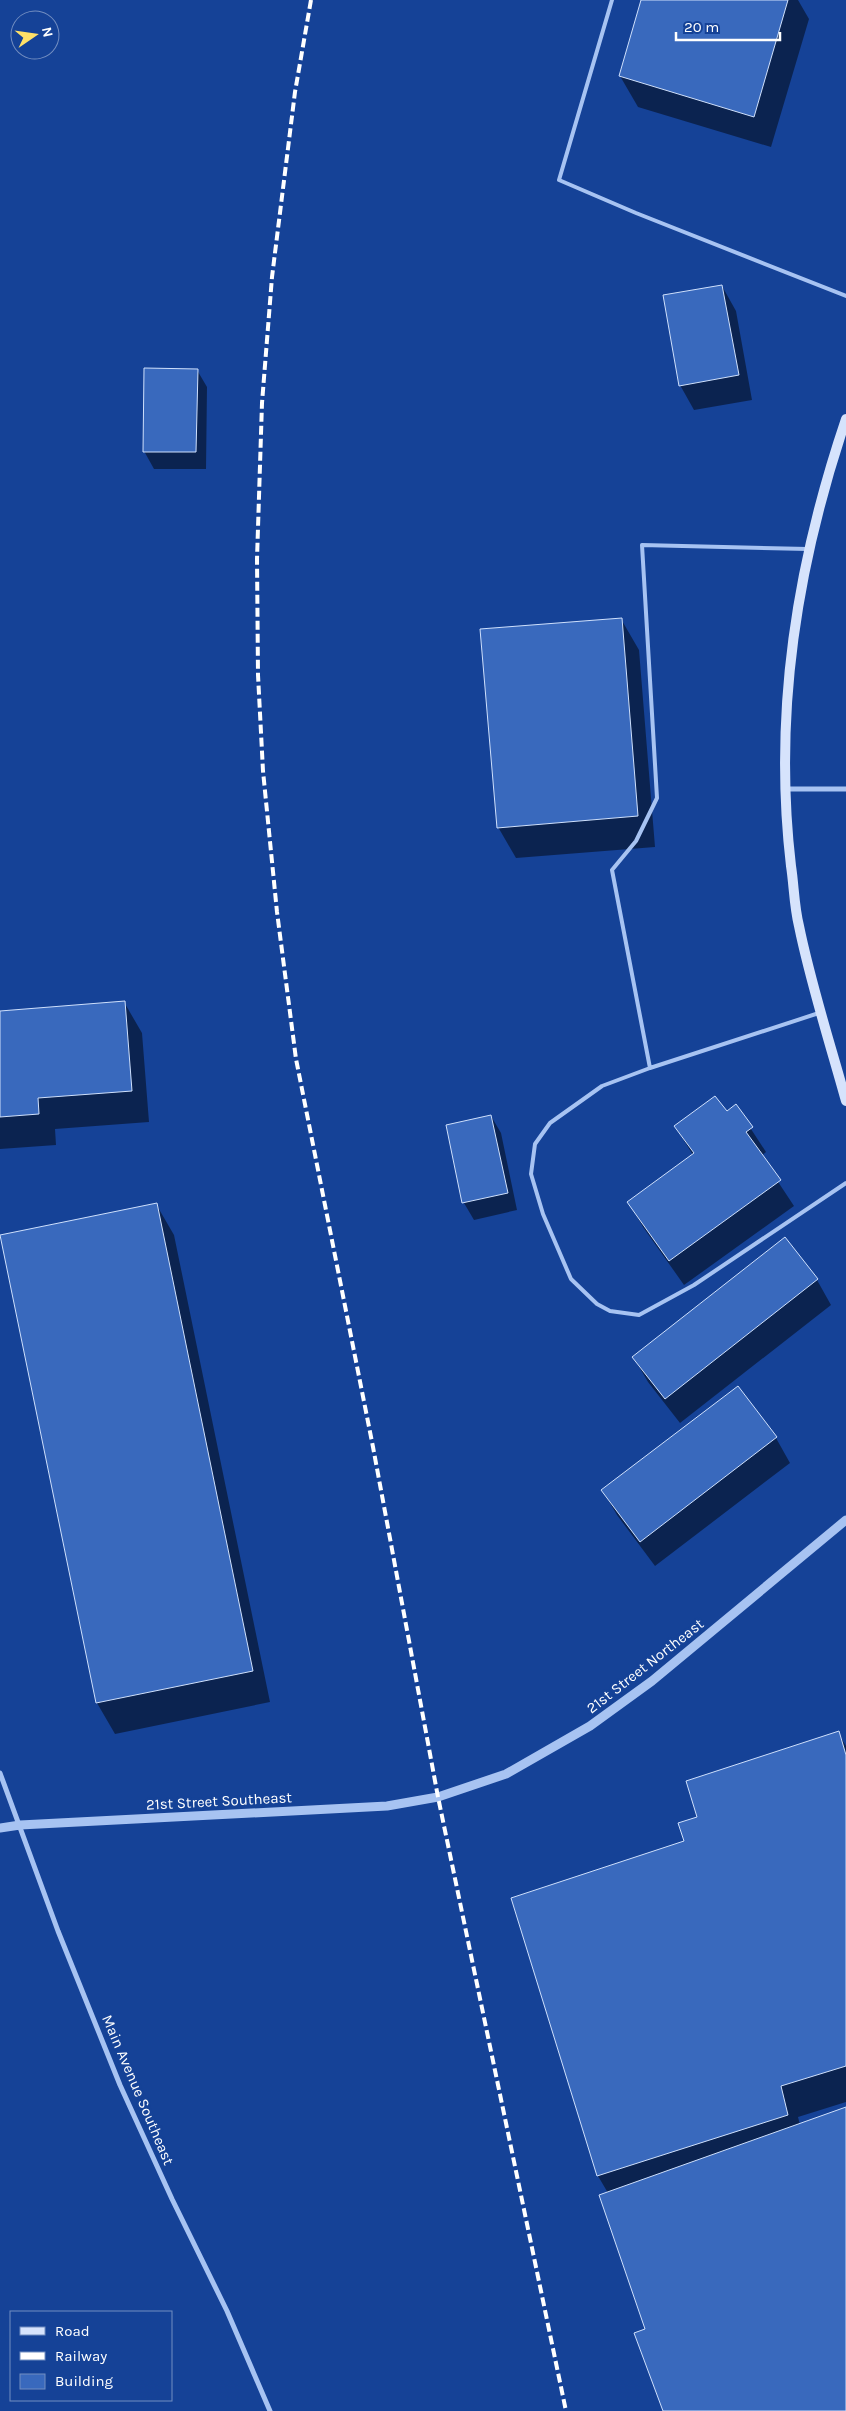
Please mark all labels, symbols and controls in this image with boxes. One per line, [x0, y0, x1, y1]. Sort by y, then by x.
north arrow [10, 10, 60, 60]
scale bar [676, 10, 780, 42]
text: 20 m [684, 18, 719, 36]
text: N [38, 25, 57, 39]
street label: 21st Street Northeast [583, 1615, 707, 1717]
street label: 21st Street Southeast [146, 1788, 293, 1814]
street label: Main Avenue Southeast [98, 2012, 178, 2168]
legend [10, 2311, 172, 2401]
text: Road [55, 2322, 90, 2340]
text: Railway [55, 2347, 107, 2365]
text: Building [55, 2372, 113, 2390]

